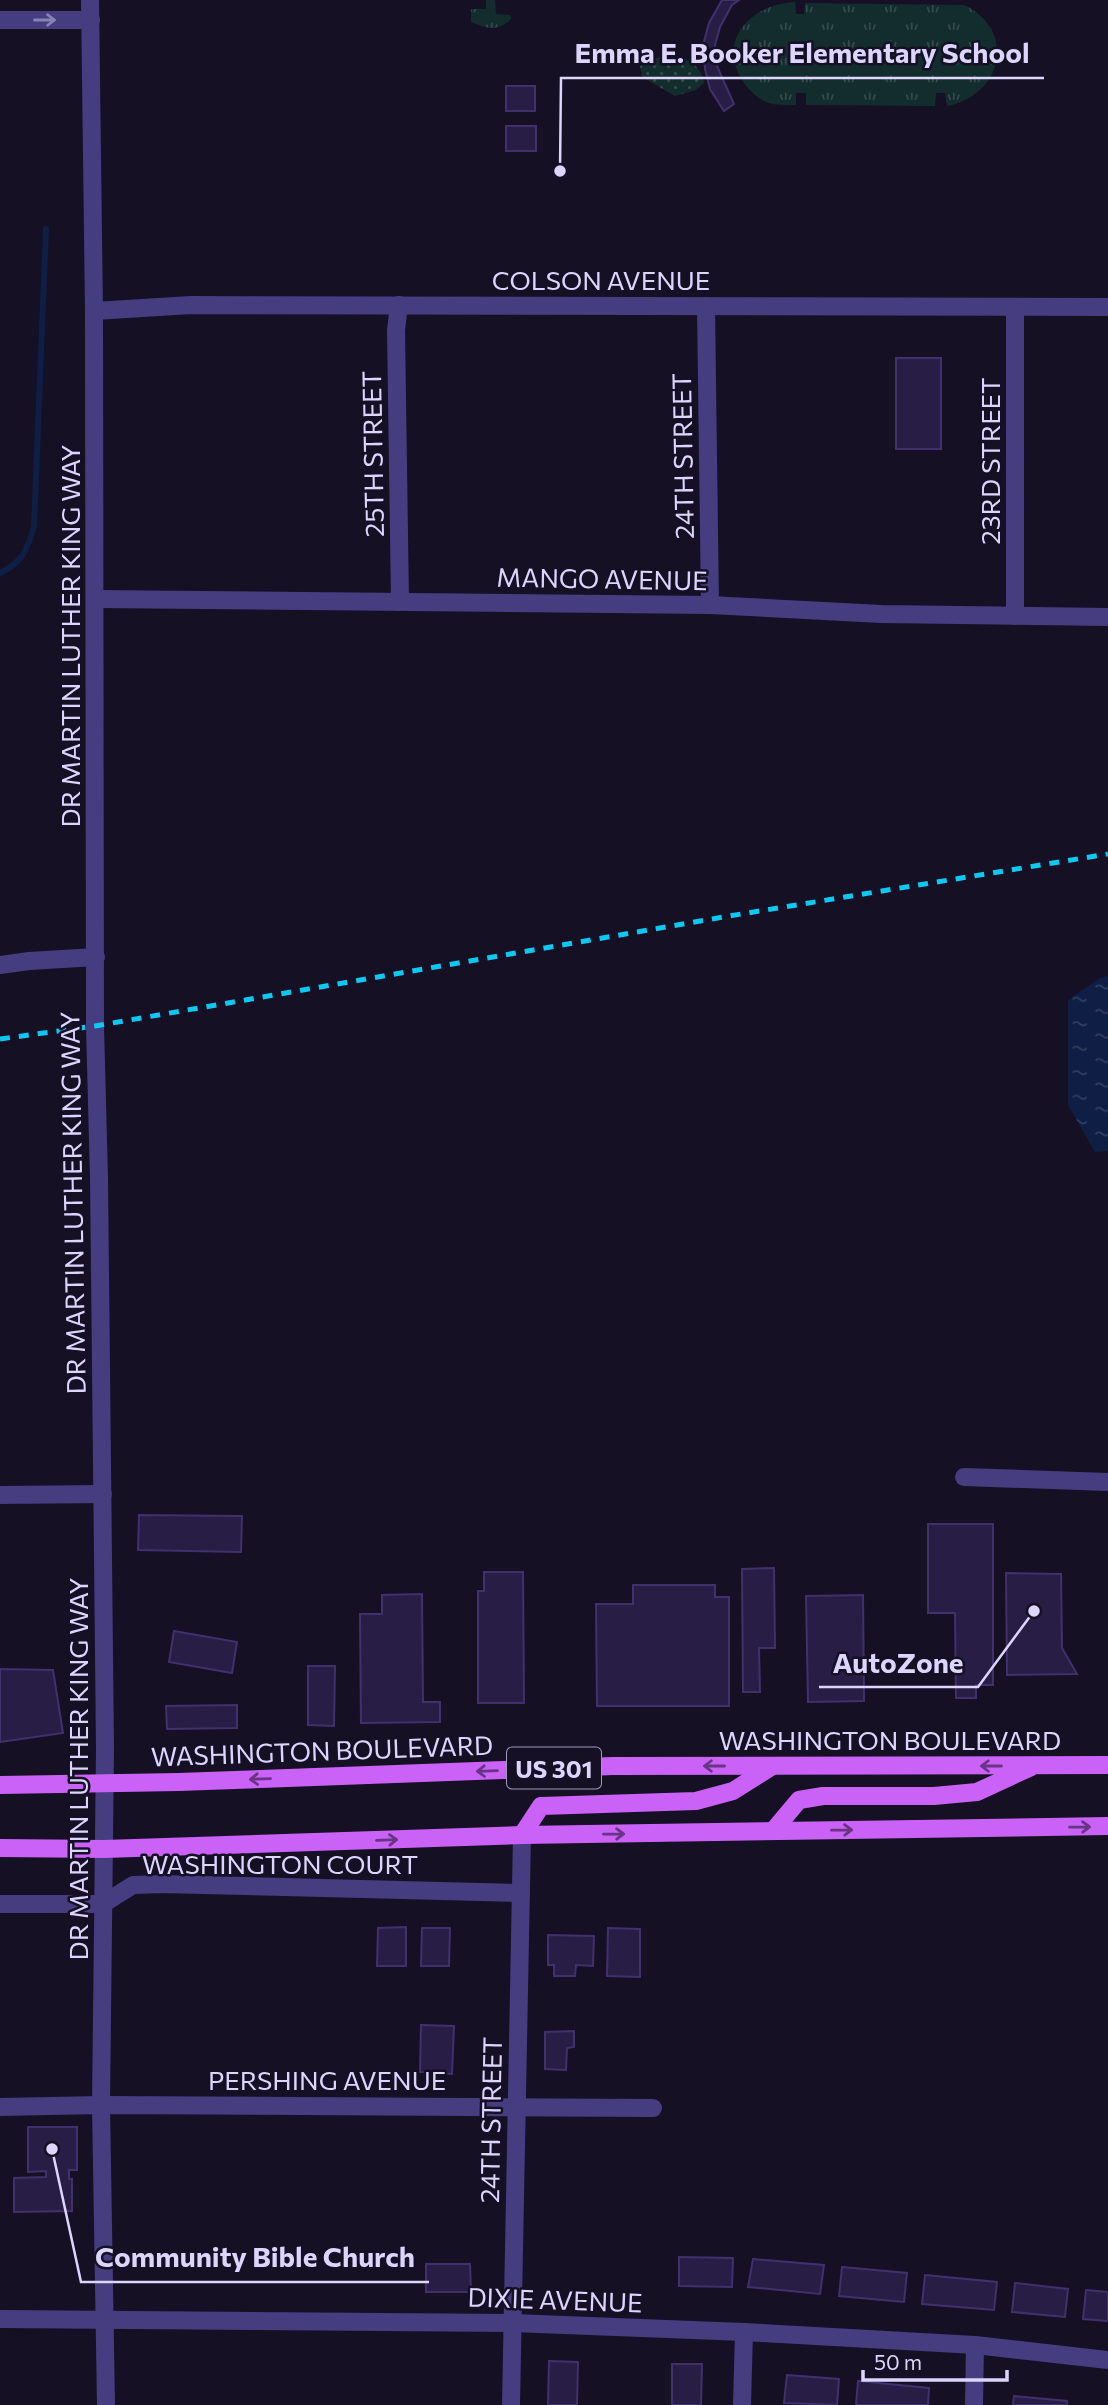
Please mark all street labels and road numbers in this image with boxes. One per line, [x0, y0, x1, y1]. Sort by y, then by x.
street label: COLSON AVENUE [492, 264, 710, 295]
street label: 25TH STREET [355, 371, 389, 537]
street label: 24TH STREET [665, 373, 699, 539]
street label: 23RD STREET [974, 377, 1005, 545]
street label: DR MARTIN LUTHER KING WAY [54, 444, 85, 827]
street label: MANGO AVENUE [496, 561, 708, 595]
street label: DR MARTIN LUTHER KING WAY [53, 1011, 91, 1395]
street label: DR MARTIN LUTHER KING WAY [62, 1577, 93, 1960]
street label: WASHINGTON BOULEVARD [719, 1724, 1061, 1755]
street label: WASHINGTON BOULEVARD [150, 1729, 494, 1771]
road number: US 301 [507, 1748, 601, 1788]
street label: WASHINGTON COURT [142, 1848, 418, 1879]
street label: 24TH STREET [473, 2037, 507, 2203]
street label: PERSHING AVENUE [208, 2064, 446, 2095]
street label: DIXIE AVENUE [467, 2280, 643, 2318]

